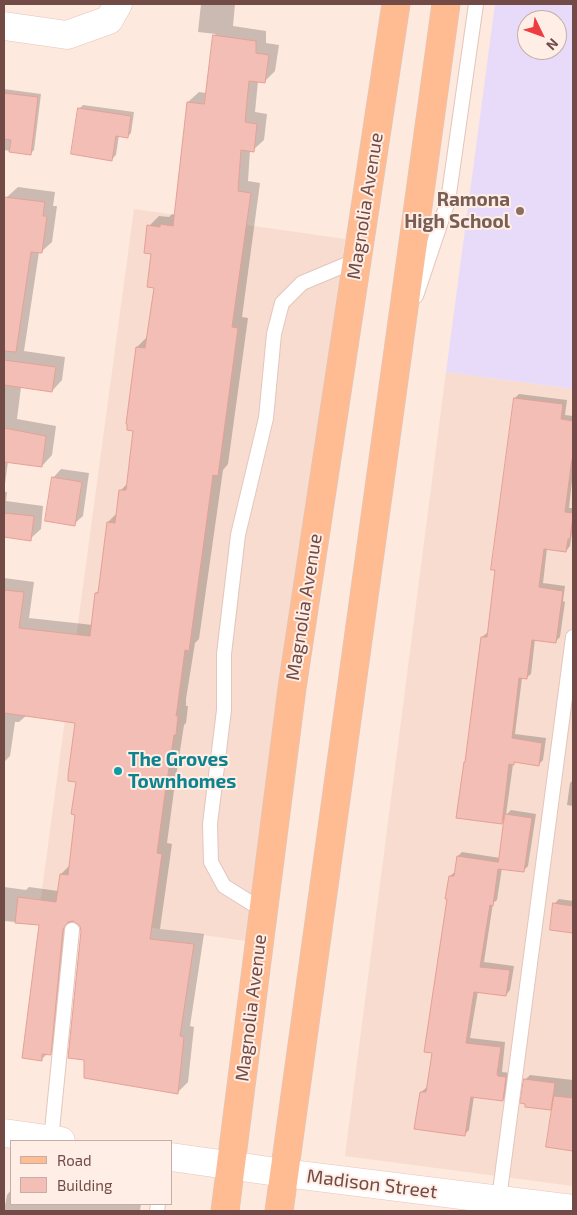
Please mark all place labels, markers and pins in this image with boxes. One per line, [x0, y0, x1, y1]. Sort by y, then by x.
place label: Ramona High School [404, 189, 510, 233]
marker: Ramona High School [514, 205, 526, 217]
place label: The Groves Townhomes [128, 749, 236, 793]
marker: The Groves Townhomes [112, 765, 124, 777]

